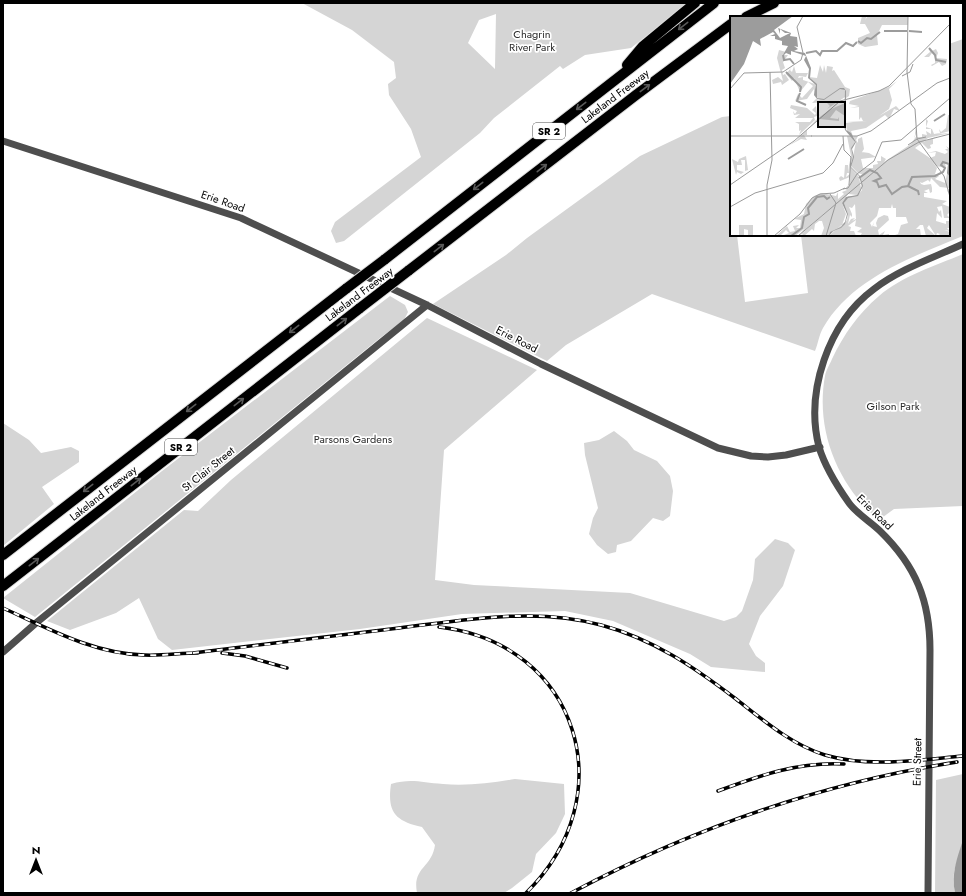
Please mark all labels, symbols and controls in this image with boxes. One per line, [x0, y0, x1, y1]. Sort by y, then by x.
inset map [730, 16, 950, 236]
one-way arrow [677, 22, 688, 30]
park label: Chagrin River Park [509, 26, 555, 55]
street label: Lakeland Freeway [578, 65, 652, 127]
one-way arrow [639, 84, 650, 92]
one-way arrow [575, 102, 586, 111]
road number: SR 2 [533, 123, 565, 139]
one-way arrow [536, 164, 547, 172]
one-way arrow [473, 182, 484, 191]
street label: Erie Road [199, 186, 247, 216]
one-way arrow [433, 243, 444, 252]
street label: Lakeland Freeway [322, 263, 396, 325]
one-way arrow [336, 318, 347, 327]
street label: Erie Road [493, 322, 541, 356]
one-way arrow [289, 325, 300, 333]
one-way arrow [233, 398, 244, 406]
park label: Gilson Park [866, 398, 920, 414]
one-way arrow [186, 404, 197, 413]
park label: Parsons Gardens [314, 431, 393, 447]
road number: SR 2 [165, 439, 197, 455]
street label: St Clair Street [178, 443, 238, 495]
street label: Lakeland Freeway [66, 462, 140, 524]
one-way arrow [131, 478, 142, 486]
one-way arrow [83, 484, 94, 492]
street label: Erie Road [853, 490, 897, 534]
one-way arrow [28, 557, 39, 566]
street label: Erie Street [909, 738, 925, 786]
north arrow [16, 840, 56, 880]
text: N [32, 842, 40, 858]

